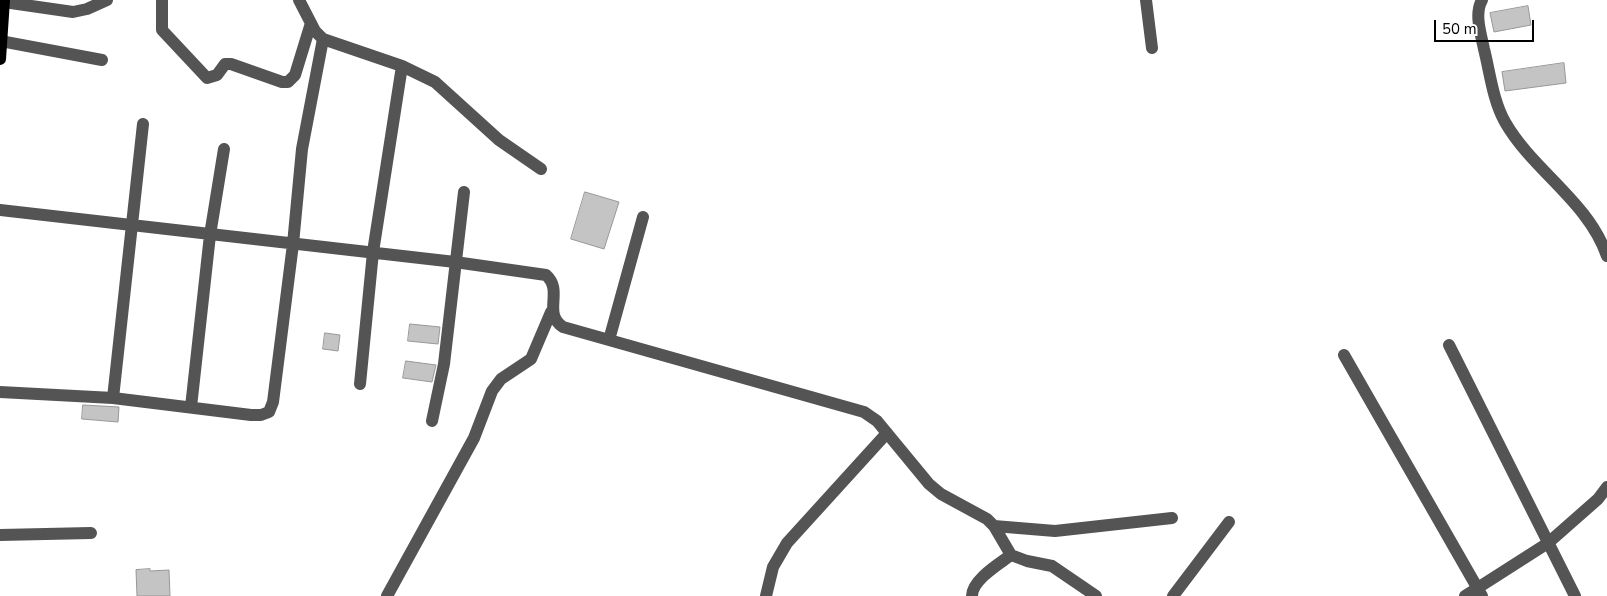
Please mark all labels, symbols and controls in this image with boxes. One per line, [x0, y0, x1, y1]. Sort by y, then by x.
scale bar [1437, 10, 1537, 42]
text: 50 m [1442, 19, 1477, 39]

